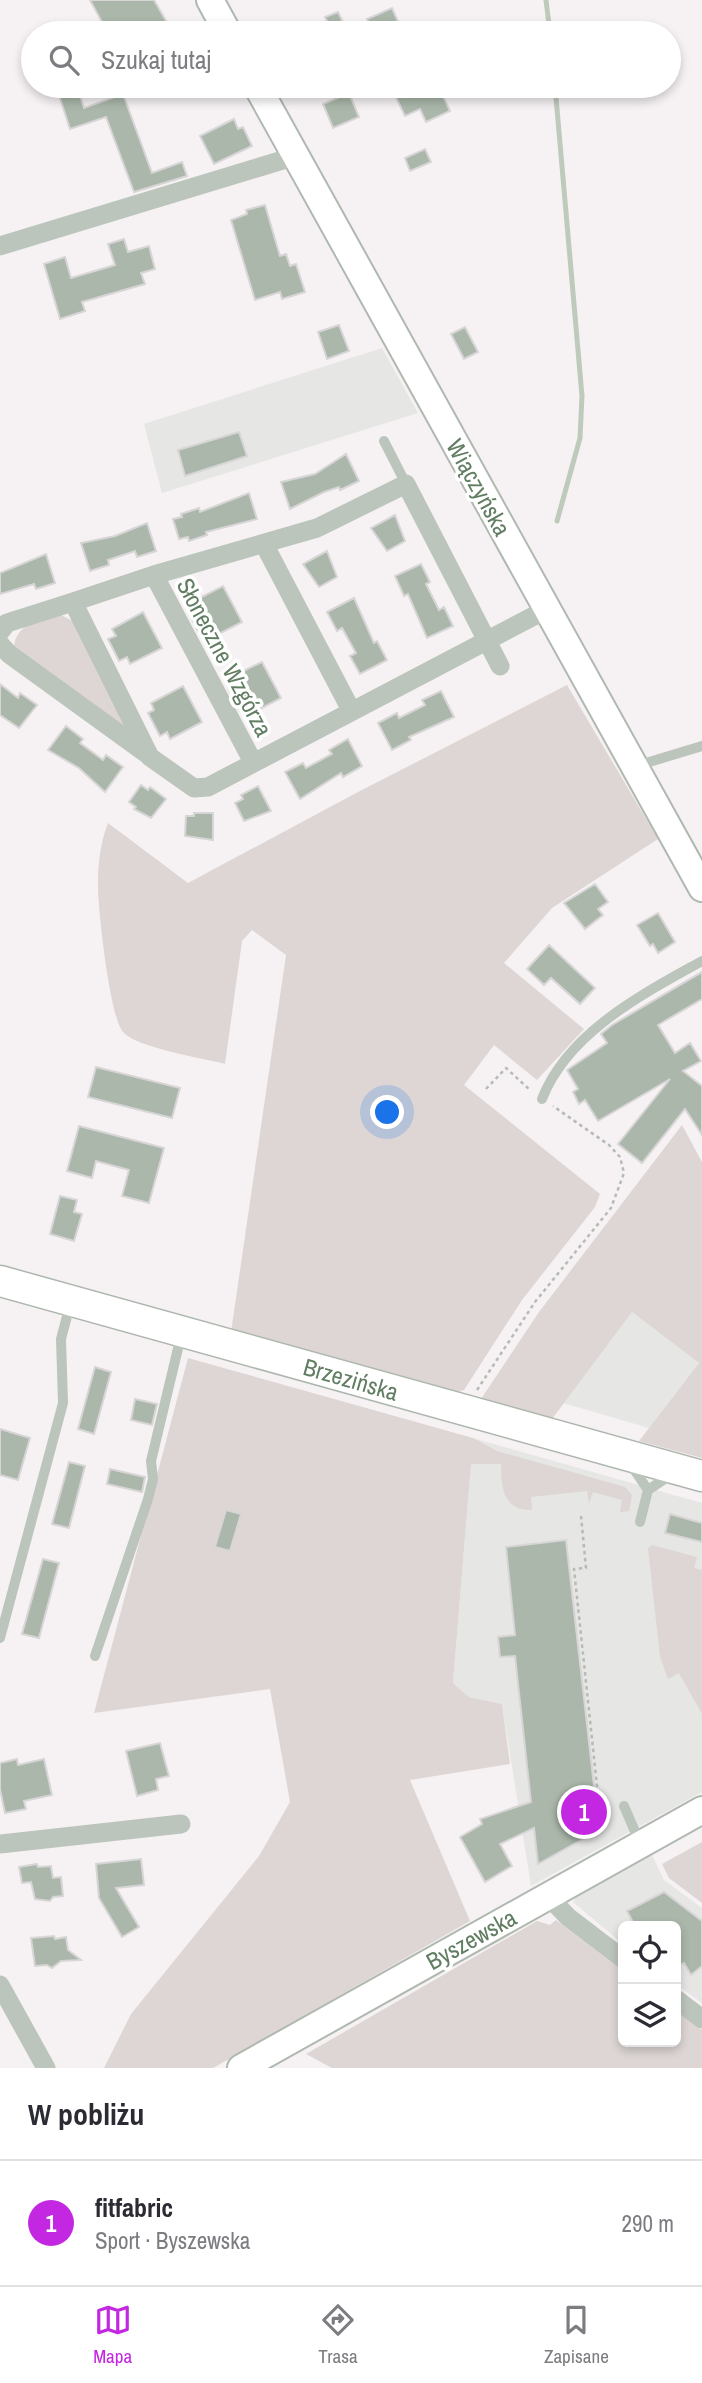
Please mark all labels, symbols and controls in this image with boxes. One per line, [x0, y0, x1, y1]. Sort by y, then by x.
search box [21, 21, 681, 98]
icon: search [45, 41, 83, 79]
text: Szukaj tutaj [101, 42, 211, 77]
street label: Wiączyńska [439, 433, 519, 541]
street label: Słoneczne Wzgórza [170, 572, 280, 742]
your location [370, 1095, 404, 1129]
street label: Brzezińska [300, 1350, 402, 1408]
pin: 1 [561, 1786, 607, 1838]
street label: Byszewska [420, 1901, 522, 1977]
map controls [618, 1921, 681, 2047]
button: locate [618, 1921, 681, 1984]
button: layers [618, 1984, 681, 2047]
text: W pobliżu [28, 2094, 144, 2134]
text: fitfabric [95, 2190, 173, 2225]
text: 1 [46, 2208, 56, 2239]
text: 290 m [622, 2208, 674, 2239]
text: Sport · Byszewska [95, 2225, 250, 2256]
tab: Mapa [93, 2301, 132, 2369]
tab: Trasa [318, 2301, 358, 2369]
tab: Zapisane [544, 2301, 609, 2369]

